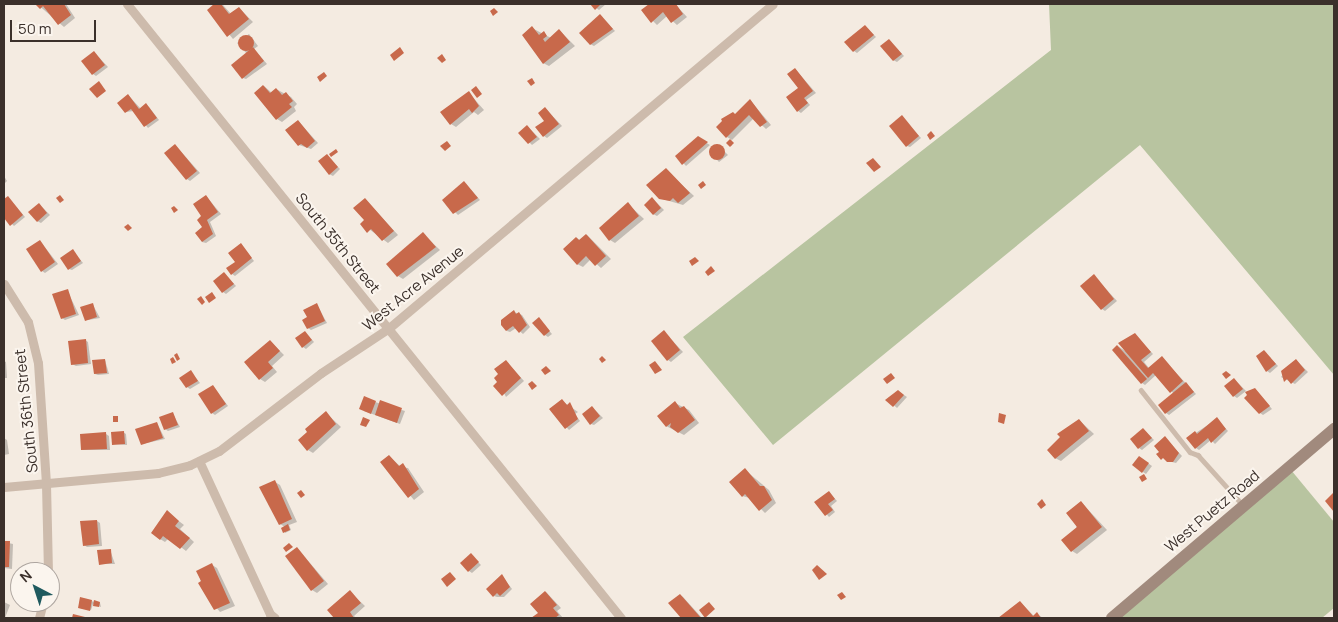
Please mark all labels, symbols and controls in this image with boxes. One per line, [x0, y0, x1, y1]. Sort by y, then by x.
scale bar [12, 10, 99, 42]
text: 50 m [18, 18, 52, 39]
street label: South 35th Street [292, 189, 384, 297]
street label: West Acre Avenue [359, 242, 467, 334]
street label: South 36th Street [11, 348, 41, 474]
street label: West Puetz Road [1161, 466, 1263, 556]
north arrow [10, 562, 60, 612]
text: N [16, 565, 36, 586]

